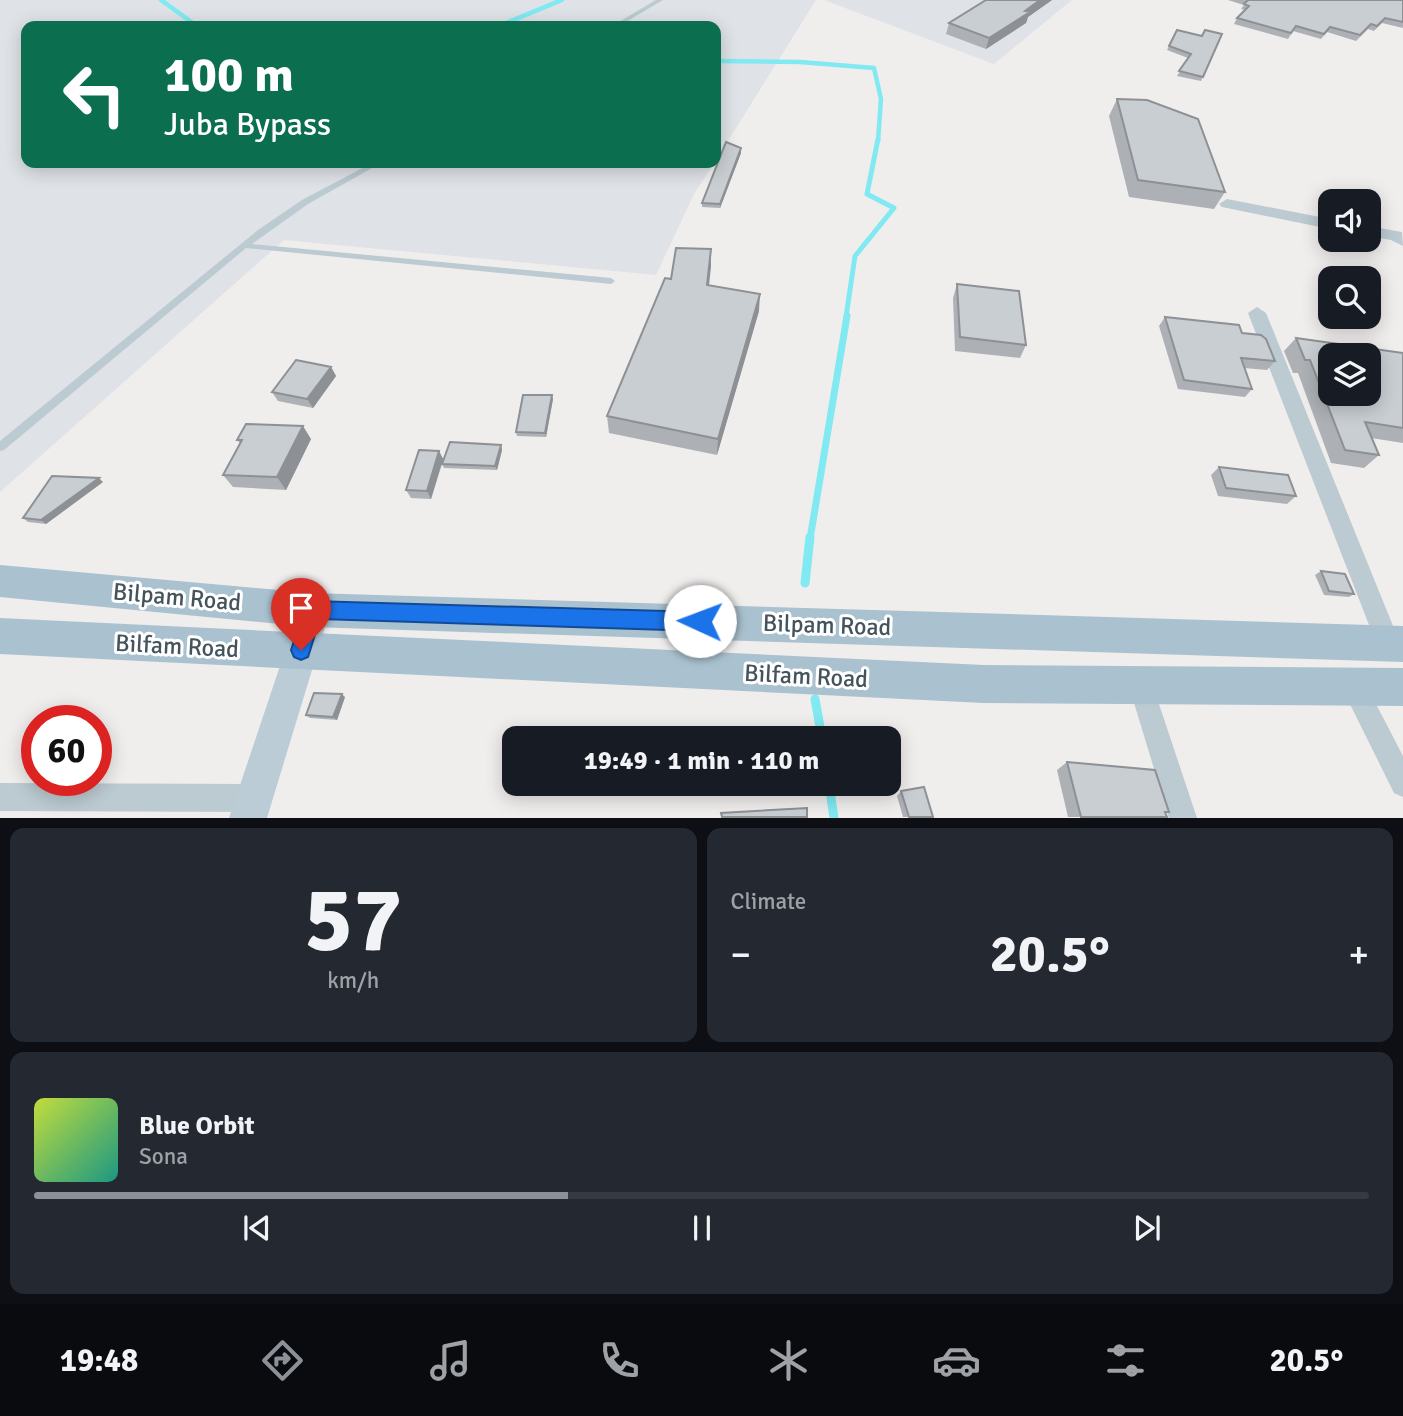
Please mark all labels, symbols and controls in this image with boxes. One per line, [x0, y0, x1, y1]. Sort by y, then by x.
text: 100 m [164, 45, 294, 105]
icon: left [49, 49, 140, 140]
text: Juba Bypass [164, 105, 331, 144]
map controls [1318, 189, 1381, 406]
button: sound [1318, 189, 1381, 252]
button: search [1318, 266, 1381, 329]
button: layers [1318, 343, 1381, 406]
street label: Bilpam Road [112, 576, 242, 618]
pin [271, 578, 331, 650]
position arrow [663, 584, 737, 658]
icon: arrive [282, 589, 320, 627]
street label: Bilpam Road [762, 608, 892, 642]
street label: Bilfam Road [114, 628, 240, 664]
street label: Bilfam Road [743, 658, 869, 694]
speed limit sign: 60 [21, 705, 112, 796]
text: 19:49 · 1 min · 110 m [584, 745, 819, 777]
text: 57 [304, 864, 402, 977]
text: Climate [731, 887, 806, 916]
text: 20.5° [990, 922, 1110, 986]
text: − [731, 931, 751, 978]
text: + [1348, 931, 1369, 978]
text: km/h [327, 966, 379, 995]
text: Blue Orbit [139, 1110, 255, 1142]
text: Sona [139, 1142, 188, 1171]
icon: previous [238, 1209, 276, 1247]
icon: pause [683, 1209, 721, 1247]
icon: next [1128, 1209, 1166, 1247]
icon: directions [258, 1336, 307, 1385]
icon: music [426, 1336, 475, 1385]
icon: phone [595, 1336, 644, 1385]
icon: climate [764, 1336, 813, 1385]
icon: car [932, 1336, 981, 1385]
icon: filters [1101, 1336, 1150, 1385]
text: 19:48 [60, 1341, 138, 1380]
text: 20.5° [1269, 1341, 1343, 1380]

